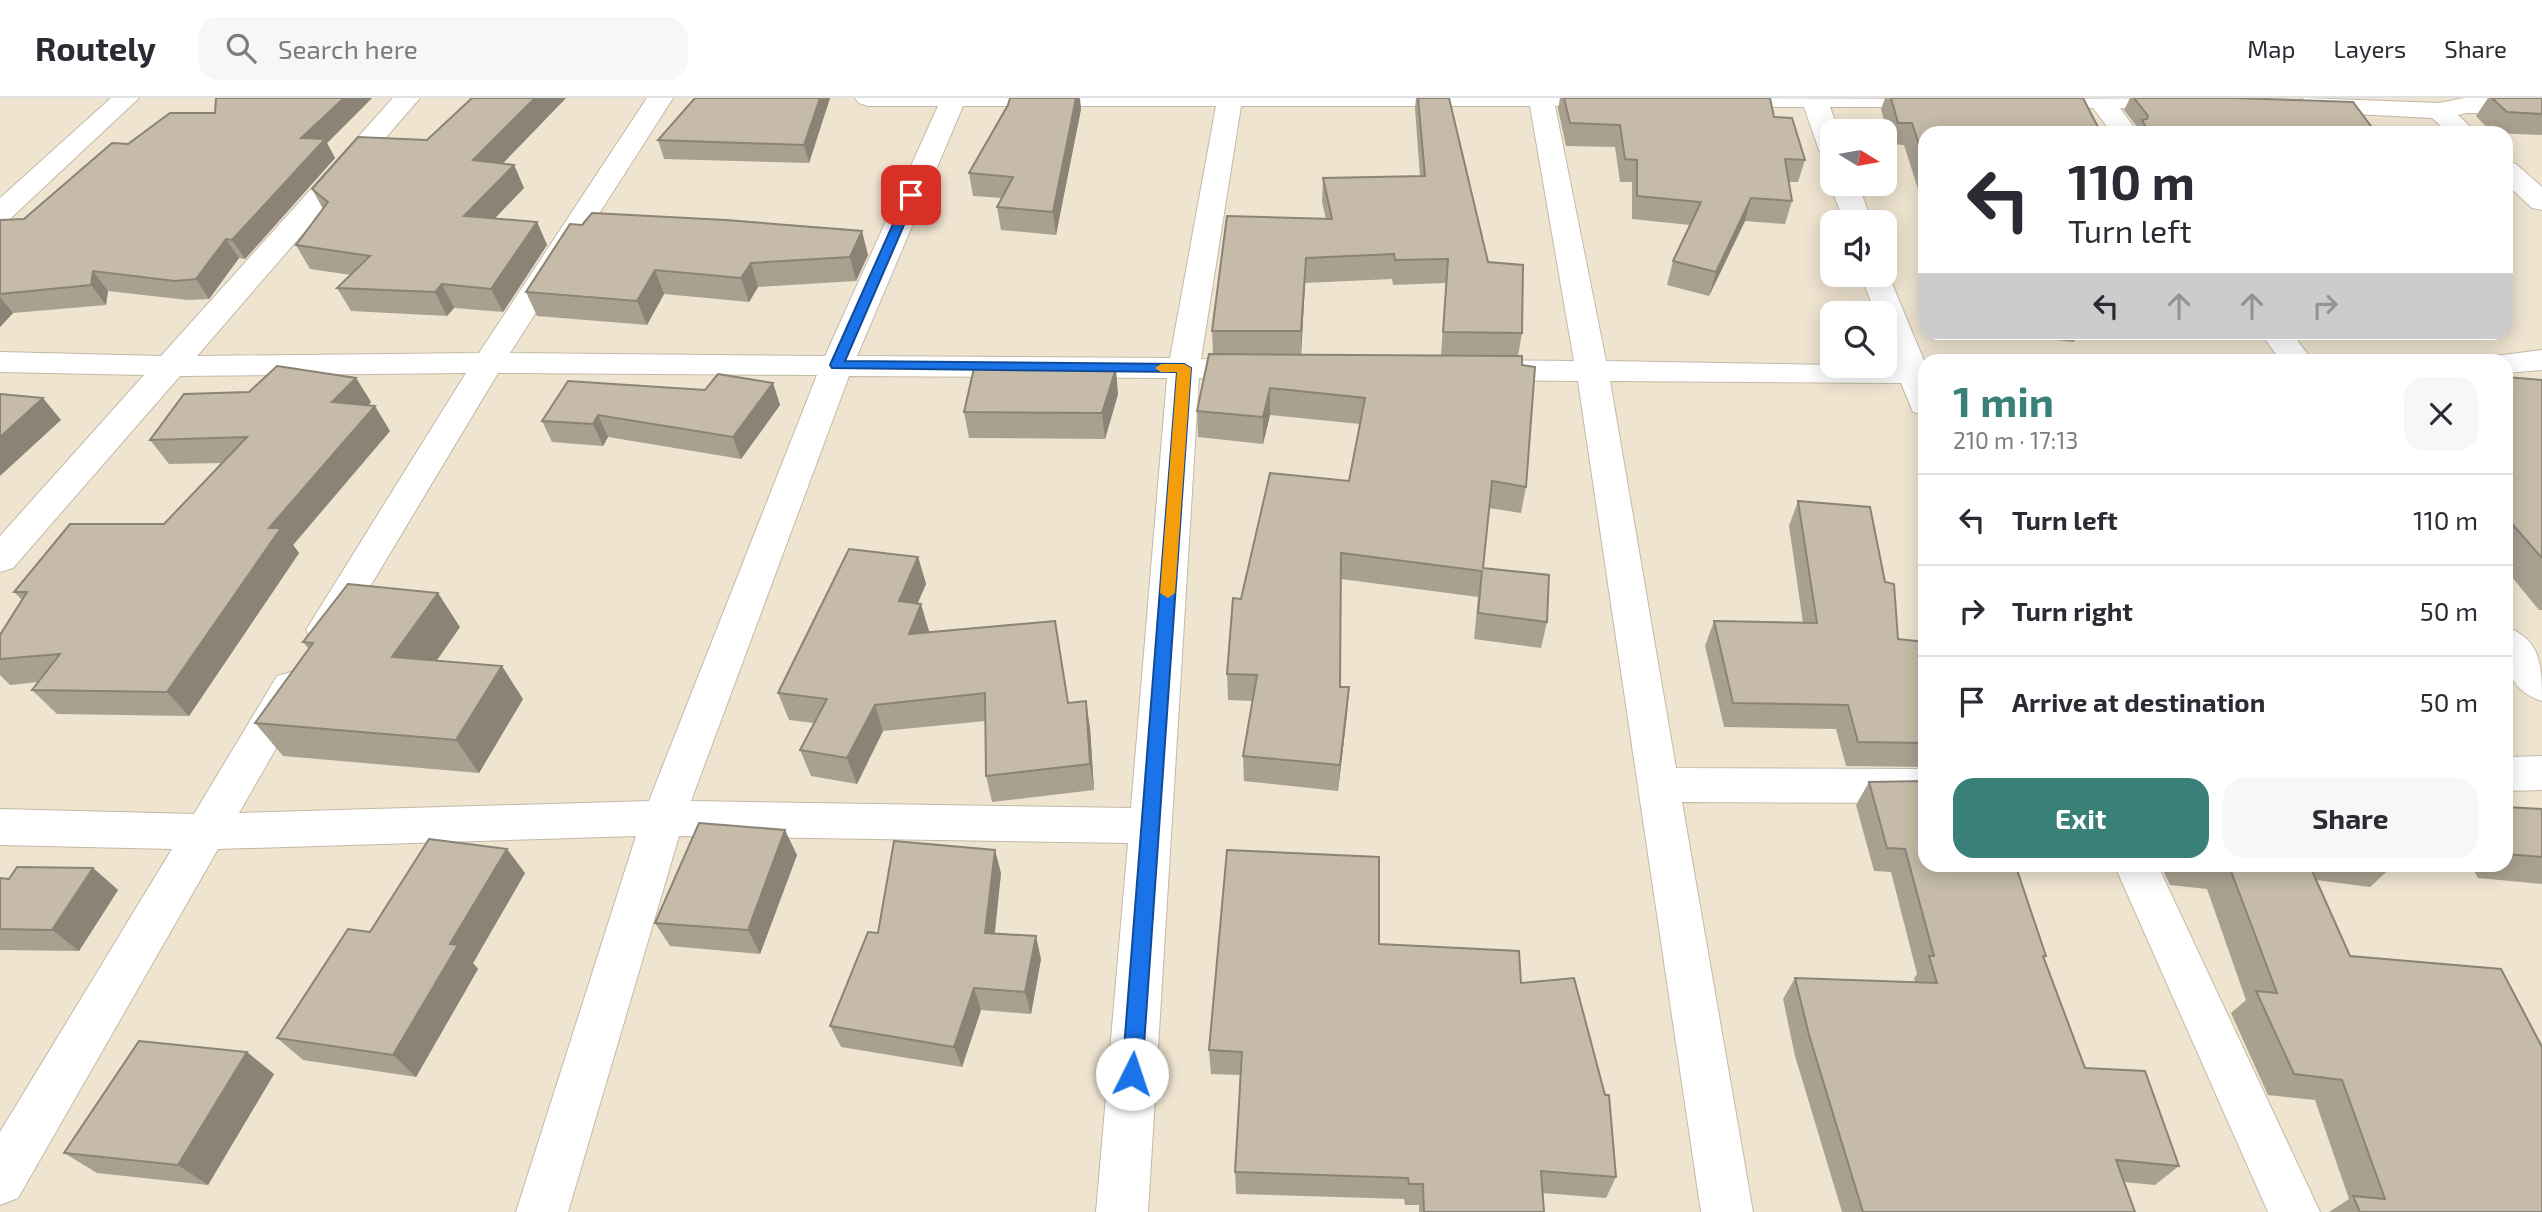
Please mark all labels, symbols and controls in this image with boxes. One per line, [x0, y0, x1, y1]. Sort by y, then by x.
search box [198, 17, 688, 80]
text: Routely [35, 28, 156, 68]
icon: search [222, 29, 260, 67]
text: Search here [278, 33, 418, 64]
text: Map [2247, 34, 2295, 63]
text: Layers [2333, 34, 2406, 63]
text: Share [2444, 34, 2507, 63]
north arrow [1820, 119, 1897, 196]
map controls [1820, 119, 1897, 378]
text: 110 m [2068, 151, 2195, 210]
icon: left [1953, 154, 2044, 245]
pin [881, 165, 941, 225]
icon: arrive [892, 176, 930, 214]
button: sound [1820, 210, 1897, 287]
text: Turn left [2068, 211, 2192, 249]
icon: left [2087, 287, 2125, 325]
icon: ahead [2160, 287, 2198, 325]
icon: ahead [2233, 287, 2271, 325]
icon: right [2306, 287, 2344, 325]
button: search [1820, 301, 1897, 378]
text: 1 min [1953, 375, 2054, 425]
button: close [2404, 377, 2478, 451]
text: 210 m · 17:13 [1953, 426, 2078, 454]
icon: left [1953, 501, 1991, 539]
text: Turn left [2012, 504, 2118, 535]
text: 110 m [2413, 504, 2478, 535]
icon: right [1953, 592, 1991, 630]
text: Turn right [2012, 595, 2133, 626]
text: 50 m [2420, 595, 2478, 626]
icon: arrive [1953, 683, 1991, 721]
text: Arrive at destination [2012, 686, 2265, 717]
text: 50 m [2420, 686, 2478, 717]
button: Exit [1953, 778, 2209, 858]
button: Share [2223, 778, 2478, 858]
position arrow [1095, 1037, 1169, 1111]

